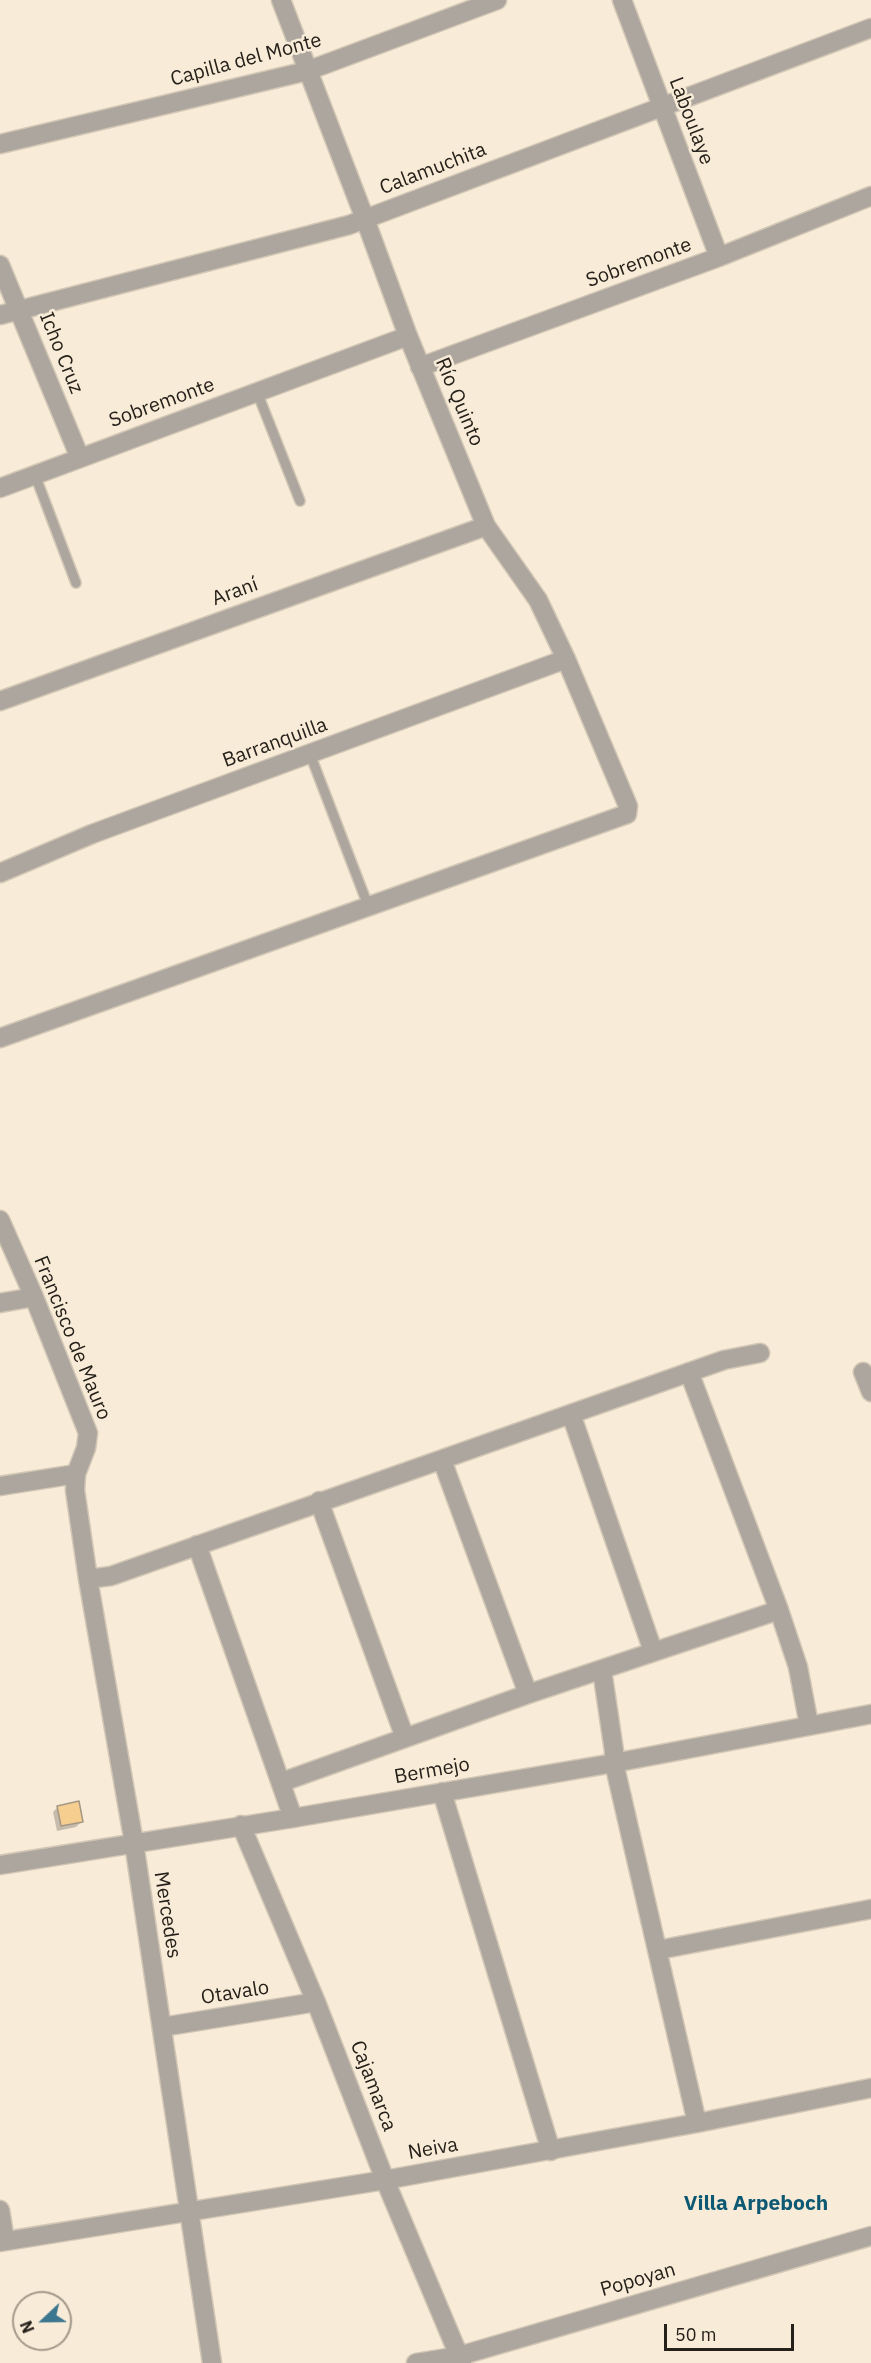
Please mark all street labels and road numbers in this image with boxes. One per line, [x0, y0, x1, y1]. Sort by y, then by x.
street label: Capilla del Monte [168, 28, 324, 92]
street label: Laboulaye [663, 74, 719, 168]
street label: Calamuchita [376, 138, 490, 200]
street label: Sobremonte [583, 233, 695, 293]
street label: Icho Cruz [34, 309, 88, 397]
street label: Río Quinto [430, 354, 488, 450]
street label: Sobremonte [106, 373, 218, 433]
street label: Araní [209, 573, 261, 611]
street label: Barranquilla [219, 713, 331, 773]
street label: Francisco de Mauro [28, 1252, 116, 1424]
street label: Bermejo [392, 1753, 472, 1789]
street label: Mercedes [148, 1870, 186, 1960]
street label: Otavalo [199, 1976, 271, 2010]
street label: Cajamarca [345, 2037, 401, 2135]
street label: Neiva [406, 2133, 460, 2165]
street label: Popoyan [598, 2258, 678, 2302]

